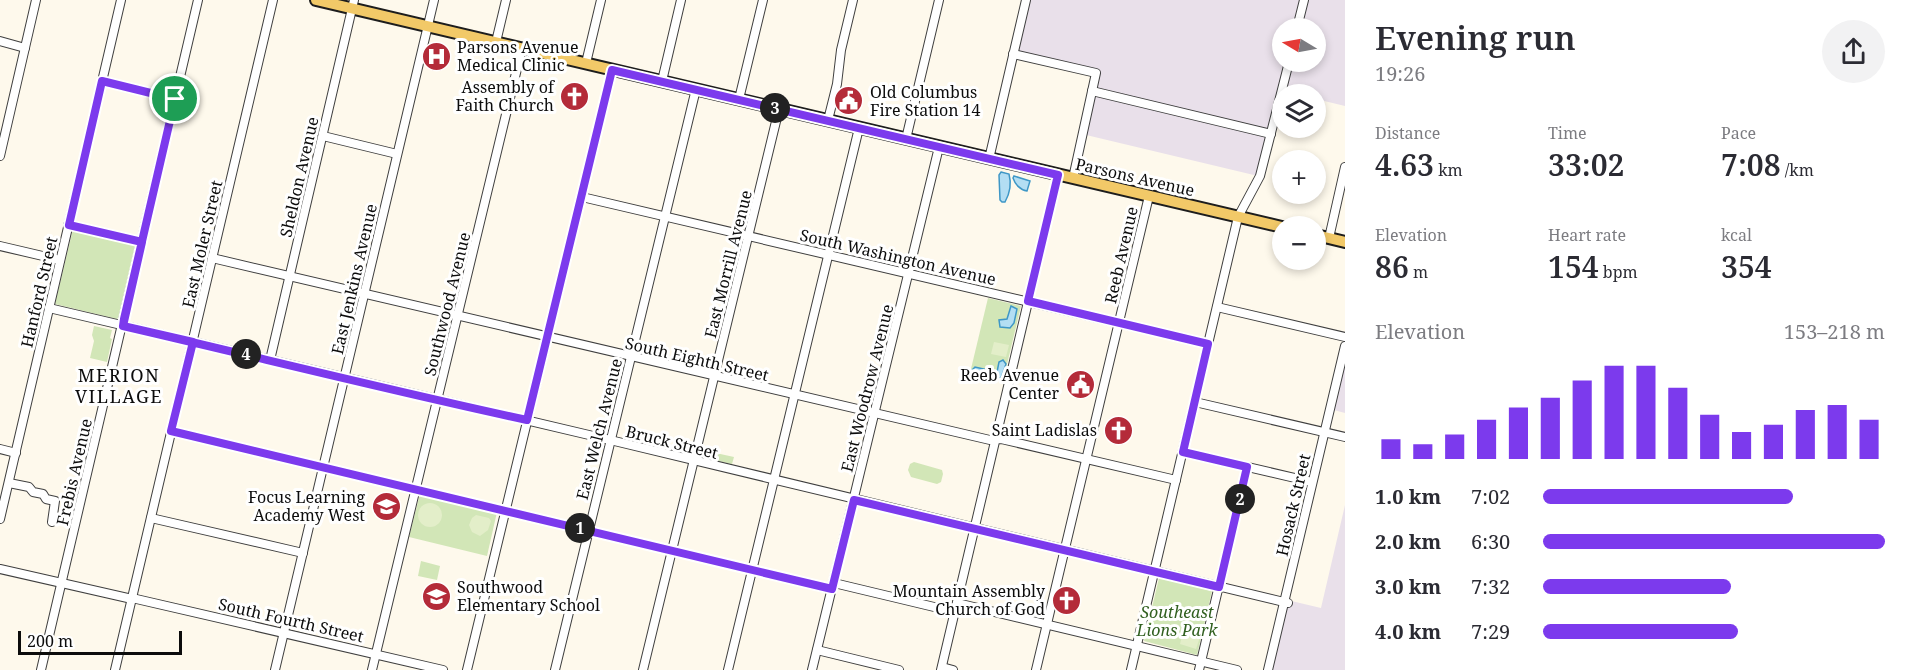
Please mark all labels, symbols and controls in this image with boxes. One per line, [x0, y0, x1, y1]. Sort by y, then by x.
text: Evening run [1375, 15, 1576, 60]
north arrow [1272, 18, 1326, 72]
map controls [1272, 18, 1326, 270]
button: share [1822, 20, 1885, 83]
place label: Parsons Avenue Medical Clinic [457, 36, 579, 76]
hospital icon: Parsons Avenue Medical Clinic [420, 40, 452, 72]
text: 19:26 [1375, 60, 1425, 87]
pin [149, 73, 200, 124]
place label: Assembly of Faith Church [455, 76, 556, 116]
church icon: Assembly of Faith Church [559, 80, 591, 112]
place label: Old Columbus Fire Station 14 [870, 81, 981, 121]
icon: arrive [158, 82, 191, 115]
button: layers [1272, 84, 1326, 138]
public building icon: Old Columbus Fire Station 14 [833, 85, 865, 117]
pin: 3 [760, 93, 790, 123]
text: 3 [770, 97, 780, 119]
street label: Sheldon Avenue [274, 115, 324, 239]
text: Distance [1375, 122, 1440, 144]
text: Time [1548, 122, 1587, 144]
text: Pace [1721, 122, 1756, 144]
text: 4.63 [1375, 144, 1434, 185]
text: 33:02 [1548, 144, 1624, 185]
text: 7:08 [1721, 144, 1781, 185]
button: + [1272, 150, 1326, 204]
street label: Parsons Avenue [1073, 153, 1197, 201]
text: km [1434, 159, 1463, 181]
text: /km [1781, 159, 1814, 181]
street label: East Moler Street [177, 178, 227, 310]
street label: East Morrill Avenue [699, 188, 757, 340]
street label: East Jenkins Avenue [326, 202, 382, 356]
street label: Reeb Avenue [1099, 204, 1143, 306]
button: − [1272, 216, 1326, 270]
street label: South Washington Avenue [798, 224, 998, 290]
text: Elevation [1375, 224, 1447, 246]
text: Heart rate [1548, 224, 1626, 246]
text: kcal [1721, 224, 1752, 246]
street label: Southwood Avenue [419, 230, 475, 378]
street label: Hanford Street [16, 234, 63, 350]
text: 86 [1375, 246, 1409, 287]
text: 154 [1548, 246, 1599, 287]
text: 354 [1721, 246, 1772, 287]
text: m [1409, 261, 1428, 283]
text: bpm [1599, 261, 1638, 283]
street label: East Woodrow Avenue [836, 302, 898, 474]
text: Elevation [1375, 318, 1465, 345]
text: 153–218 m [1784, 318, 1885, 345]
street label: South Eighth Street [623, 332, 771, 386]
pin: 4 [231, 339, 261, 369]
text: 4 [241, 343, 251, 365]
street label: East Welch Avenue [571, 356, 627, 502]
district label: MERION VILLAGE [75, 363, 163, 408]
place label: Reeb Avenue Center [960, 364, 1059, 404]
public building icon: Reeb Avenue Center [1064, 368, 1096, 400]
church icon: Saint Ladislas [1102, 414, 1134, 446]
street label: Frebis Avenue [51, 416, 97, 528]
place label: Saint Ladislas [992, 419, 1097, 441]
street label: Bruck Street [624, 420, 721, 464]
street label: Hosack Street [1271, 451, 1316, 558]
text: 1.0 km [1375, 483, 1441, 510]
text: 7:02 [1471, 483, 1510, 510]
pin: 2 [1225, 484, 1255, 514]
place label: Focus Learning Academy West [248, 486, 365, 526]
text: 2 [1235, 488, 1245, 510]
school or university icon: Focus Learning Academy West [370, 490, 402, 522]
pin: 1 [565, 513, 595, 543]
text: 1 [575, 517, 585, 539]
text: 2.0 km [1375, 528, 1441, 555]
text: 6:30 [1471, 528, 1510, 555]
text: 3.0 km [1375, 573, 1441, 600]
text: 7:32 [1471, 573, 1510, 600]
place label: Southwood Elementary School [457, 576, 600, 616]
school or university icon: Southwood Elementary School [420, 580, 452, 612]
place label: Mountain Assembly Church of God [893, 580, 1046, 620]
church icon: Mountain Assembly Church of God [1050, 584, 1082, 616]
street label: South Fourth Street [216, 593, 366, 647]
park label: Southeast Lions Park [1136, 601, 1218, 641]
text: 4.0 km [1375, 618, 1441, 645]
text: 7:29 [1471, 618, 1510, 645]
scale bar [18, 628, 182, 656]
text: 200 m [27, 630, 73, 652]

